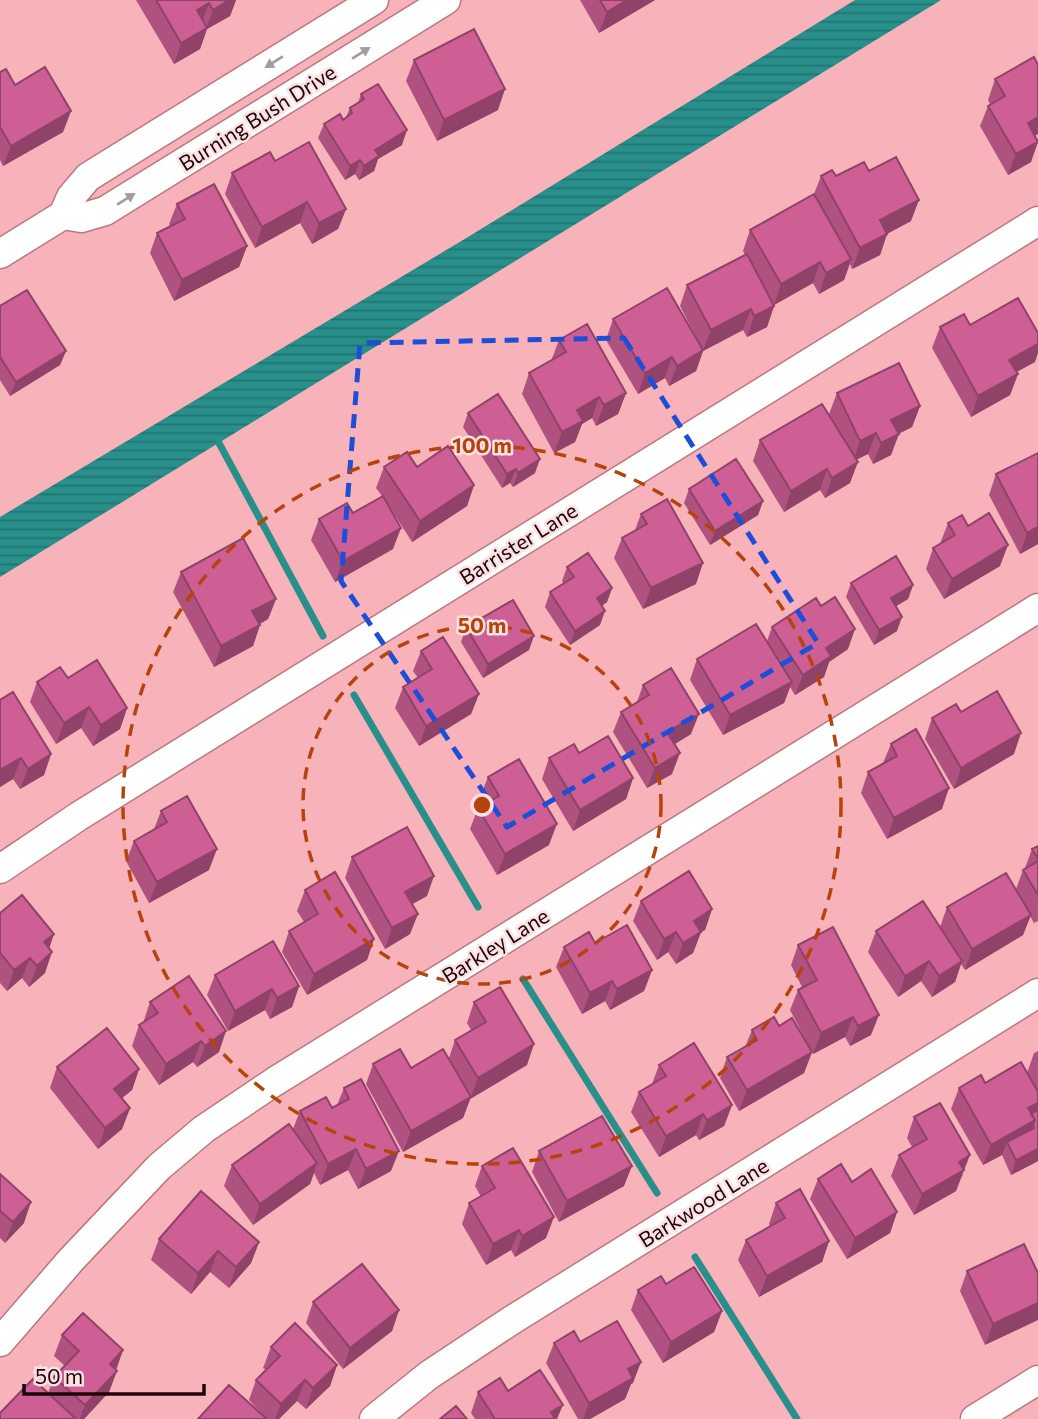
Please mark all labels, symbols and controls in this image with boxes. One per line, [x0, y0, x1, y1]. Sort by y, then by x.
one-way arrow [351, 46, 370, 59]
one-way arrow [264, 55, 284, 68]
street label: Burning Bush Drive [174, 59, 340, 175]
one-way arrow [116, 192, 136, 205]
text: 100 m [452, 432, 512, 457]
street label: Barrister Lane [454, 497, 582, 589]
text: 50 m [458, 612, 506, 637]
centre of rings [470, 793, 494, 817]
street label: Barkley Lane [437, 902, 553, 988]
street label: Barkwood Lane [634, 1152, 772, 1252]
scale bar [24, 1352, 205, 1396]
text: 50 m [35, 1363, 83, 1388]

